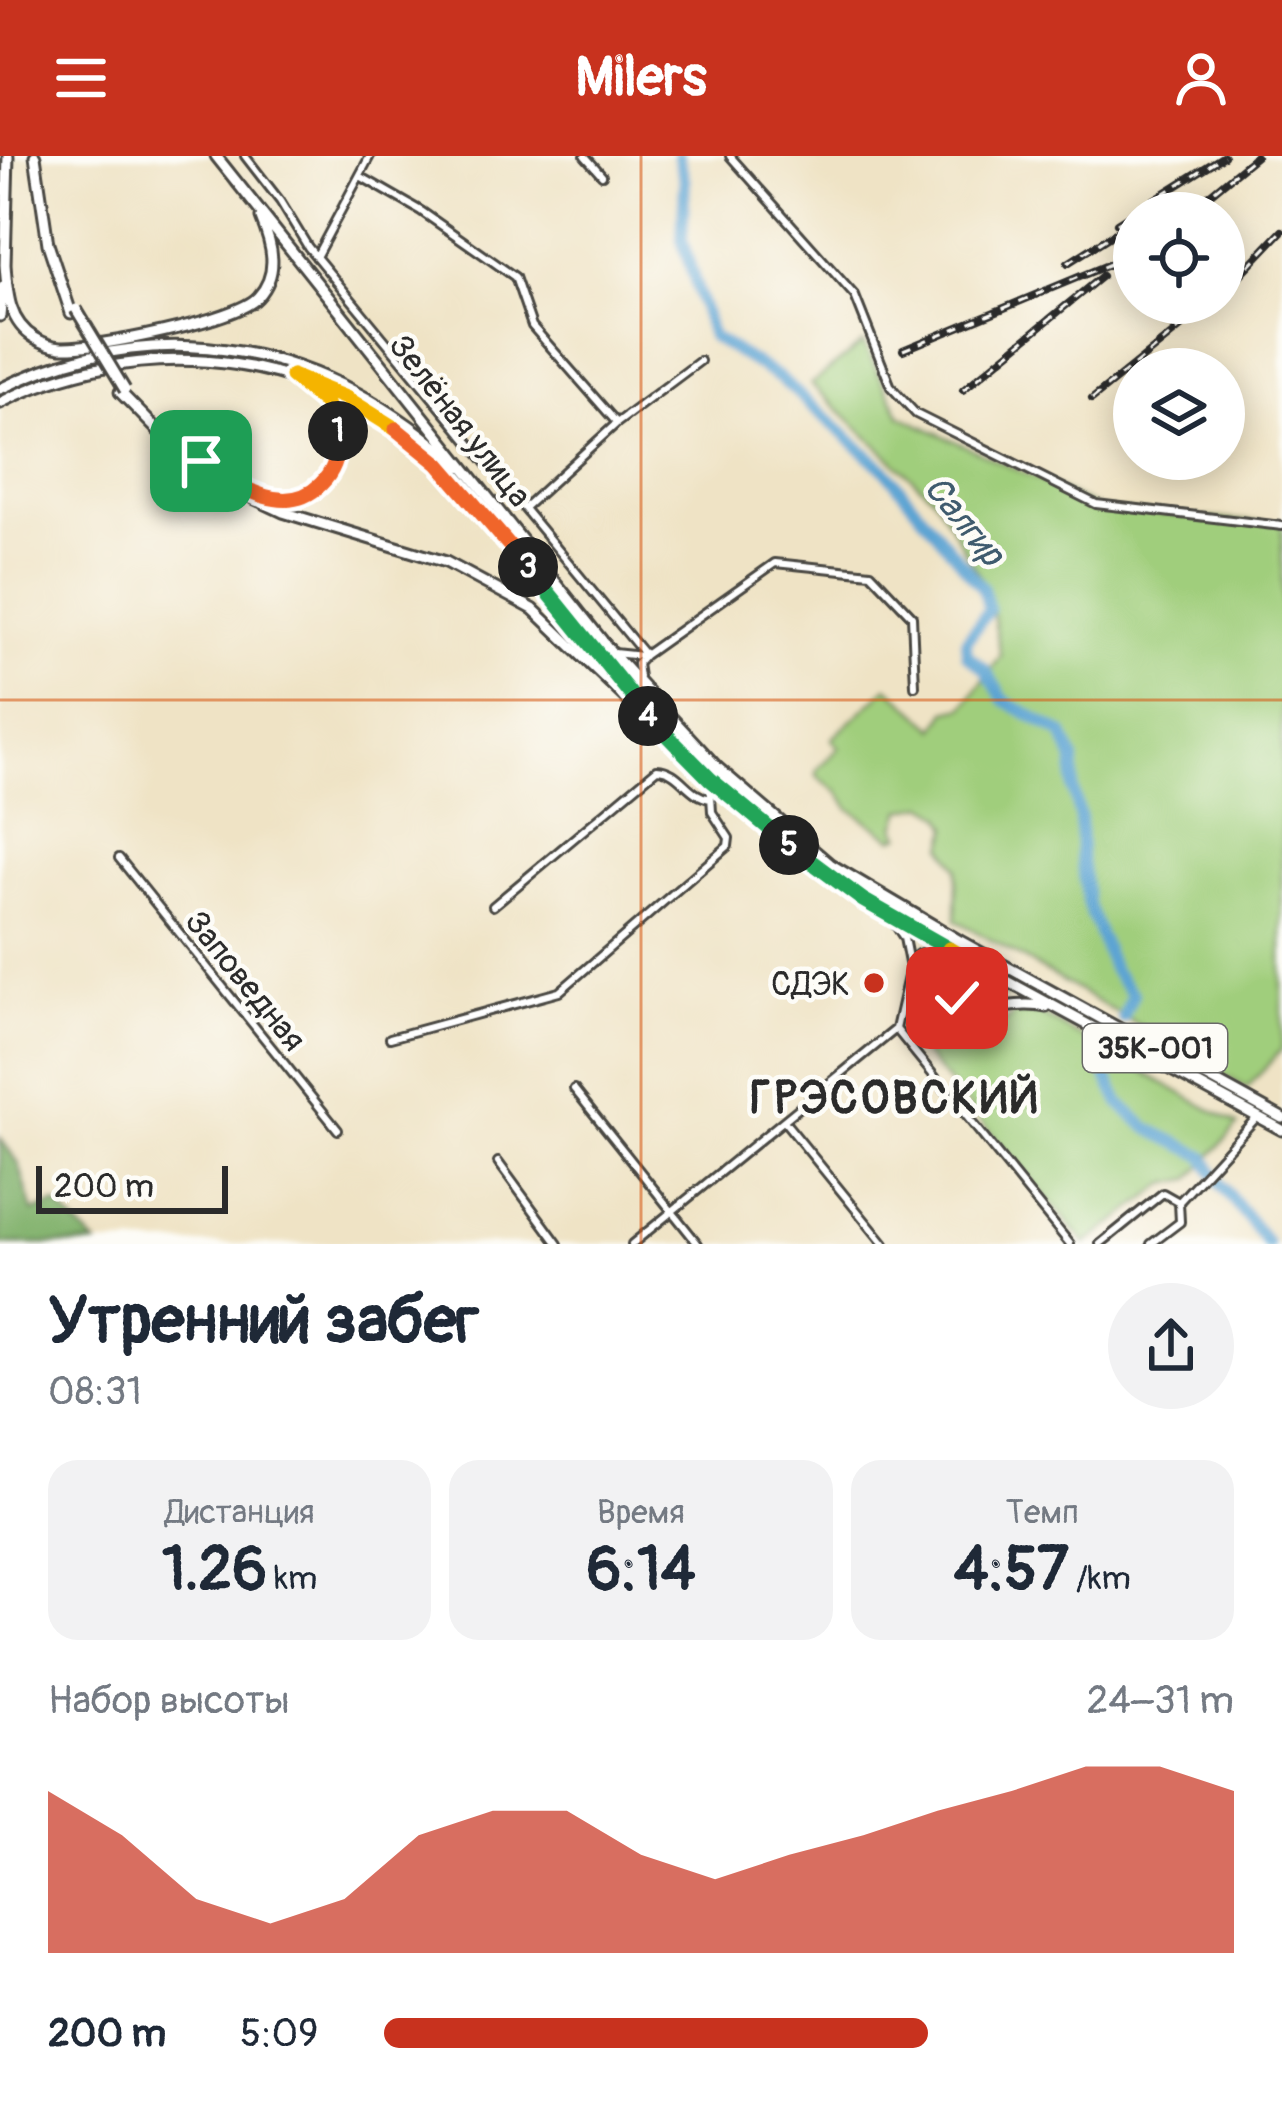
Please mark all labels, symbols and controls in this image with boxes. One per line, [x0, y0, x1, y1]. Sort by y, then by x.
text: Milers [575, 44, 707, 112]
icon: menu [48, 45, 114, 111]
icon: person [1168, 45, 1234, 111]
map controls [1113, 192, 1245, 480]
button: locate [1113, 192, 1245, 324]
street label: Зелёная улица [380, 326, 540, 515]
button: layers [1113, 348, 1245, 480]
pin: 1 [308, 401, 368, 461]
pin [150, 410, 252, 512]
text: 1 [332, 410, 344, 451]
icon: arrive [168, 428, 234, 494]
water label: Салгир [914, 467, 1015, 577]
pin: 3 [498, 537, 558, 597]
text: 3 [519, 546, 537, 587]
pin: 4 [618, 686, 678, 746]
text: 4 [638, 695, 658, 736]
pin: 5 [759, 815, 819, 875]
text: 5 [780, 824, 798, 865]
street label: Заповедная [176, 902, 314, 1060]
pin [906, 947, 1008, 1049]
place label: СДЭК [771, 964, 850, 1005]
icon: check [924, 965, 990, 1031]
marker: СДЭК [861, 970, 887, 996]
road number: 35К-001 [1083, 1024, 1227, 1072]
district label: ГРЭСОВСКИЙ [750, 1071, 1040, 1127]
scale bar [36, 1160, 228, 1213]
text: 200 m [54, 1166, 154, 1207]
text: Утренний забег [48, 1280, 479, 1363]
button: share [1108, 1283, 1234, 1409]
text: 08:31 [48, 1367, 142, 1416]
text: Дистанция [165, 1492, 315, 1533]
text: Время [597, 1492, 685, 1533]
text: Темп [1006, 1492, 1079, 1533]
text: 1.26 [162, 1533, 267, 1608]
text: 6:14 [586, 1533, 696, 1608]
text: 4:57 [954, 1533, 1069, 1608]
text: km [267, 1558, 317, 1599]
text: /km [1069, 1558, 1131, 1599]
text: Набор высоты [48, 1676, 290, 1725]
text: 24–31 m [1087, 1676, 1234, 1725]
text: 200 m [48, 2009, 166, 2058]
text: 5:09 [240, 2009, 318, 2058]

